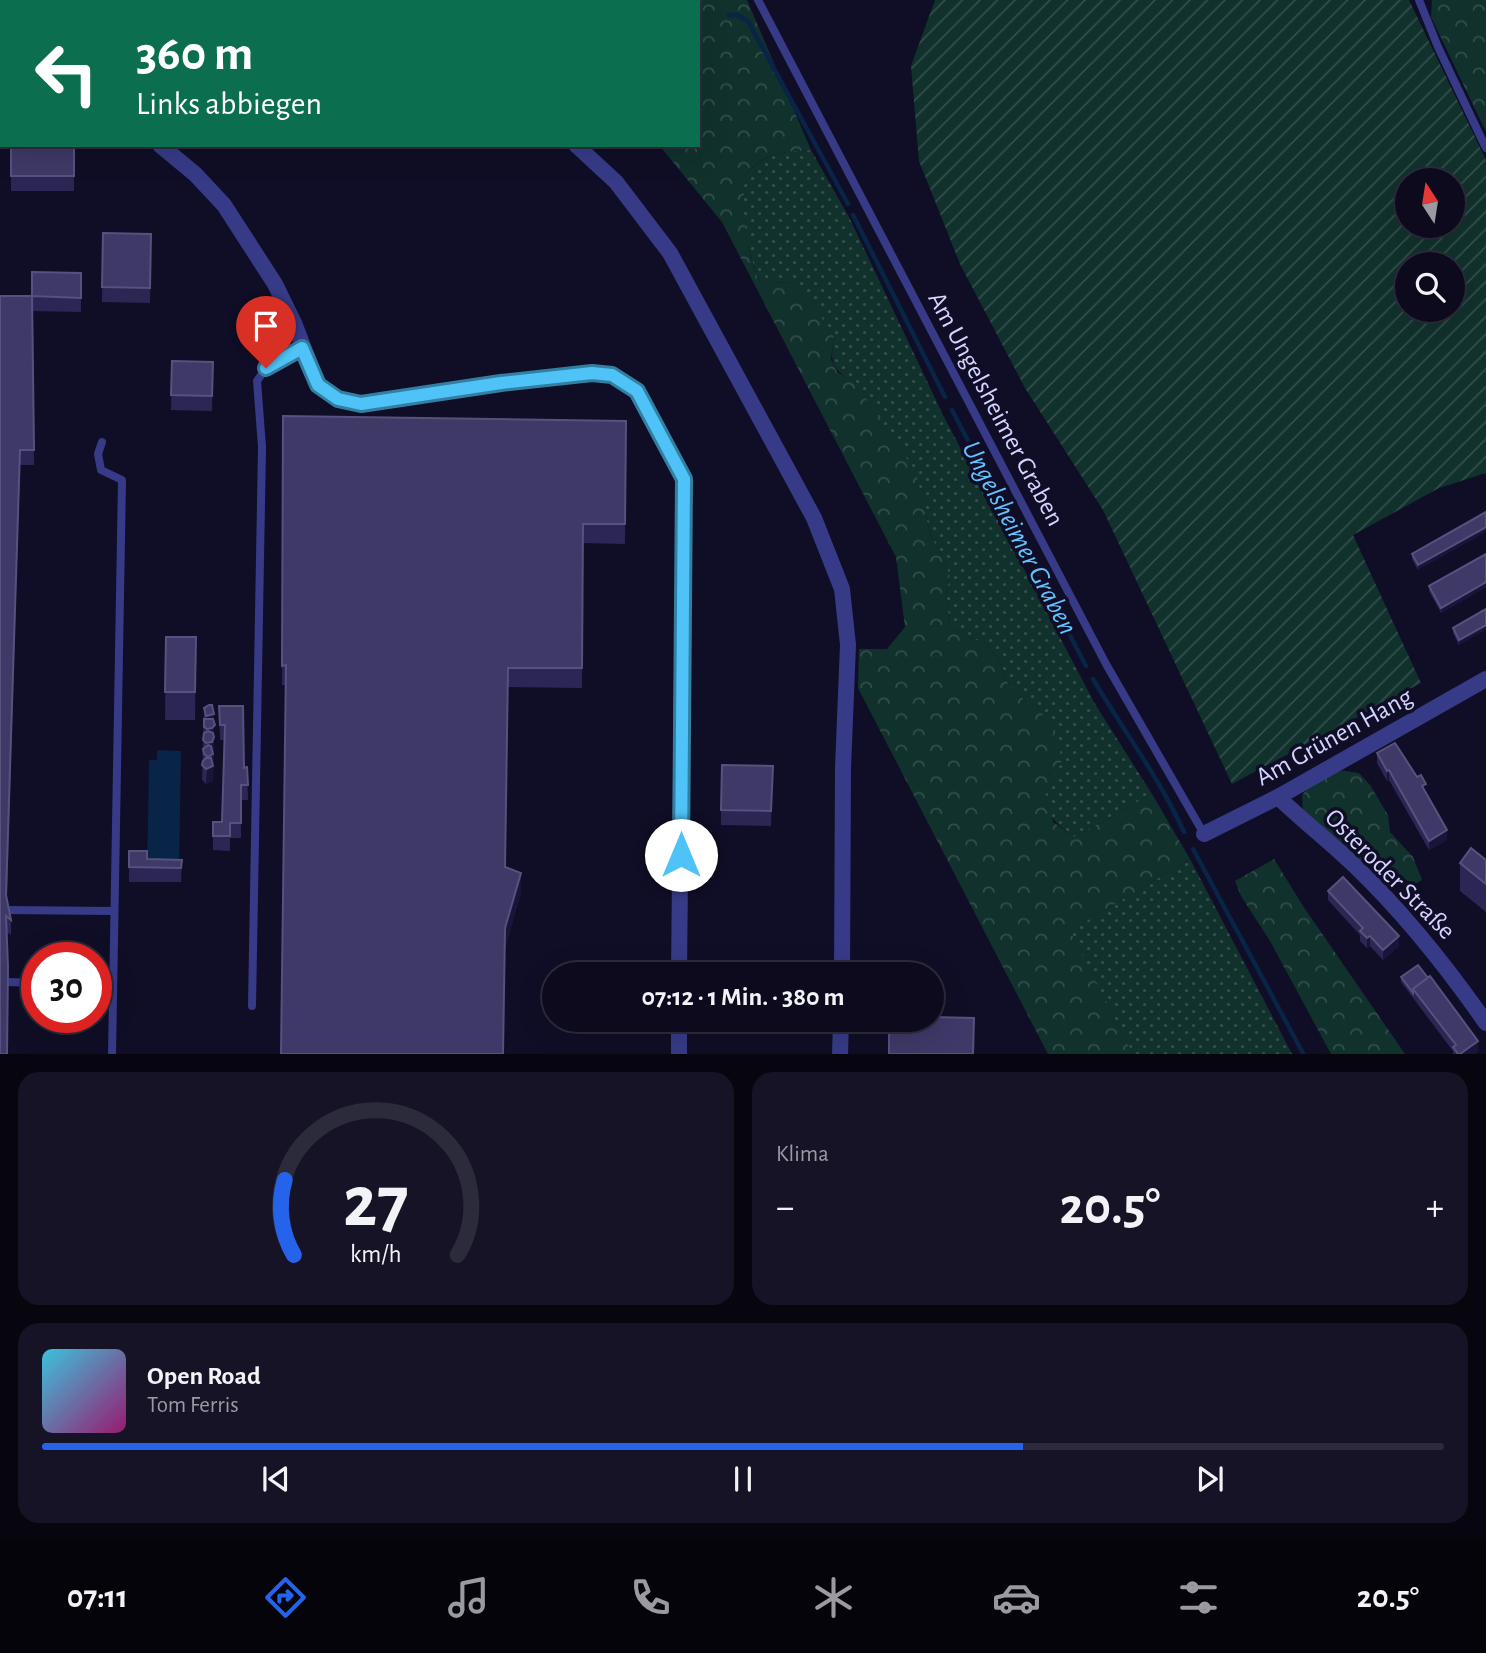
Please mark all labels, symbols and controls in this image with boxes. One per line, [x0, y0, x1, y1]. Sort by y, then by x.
icon: left [21, 28, 112, 119]
text: 360 m [136, 30, 253, 79]
text: Links abbiegen [136, 88, 322, 120]
north arrow [1395, 168, 1465, 238]
map controls [1395, 168, 1465, 322]
button: search [1395, 252, 1465, 322]
street label: Am Ungelsheimer Graben [923, 288, 1069, 530]
pin [236, 296, 296, 368]
icon: arrive [247, 307, 285, 345]
water label: Ungelsheimer Graben [956, 437, 1082, 639]
street label: Am Grünen Hang [1251, 683, 1417, 791]
street label: Osteroder Straße [1320, 804, 1460, 944]
position arrow [644, 818, 718, 892]
speed limit sign: 30 [21, 942, 112, 1033]
text: 07:12 · 1 Min. · 380 m [642, 984, 844, 1010]
text: Klima [776, 1143, 829, 1166]
text: 27 [343, 1167, 409, 1240]
text: 20.5° [1059, 1181, 1161, 1233]
text: − [776, 1189, 794, 1227]
text: + [1426, 1189, 1444, 1227]
text: km/h [350, 1241, 402, 1266]
text: Open Road [147, 1363, 261, 1389]
text: Tom Ferris [147, 1394, 239, 1417]
icon: previous [257, 1460, 295, 1498]
icon: pause [724, 1460, 762, 1498]
icon: next [1191, 1460, 1229, 1498]
icon: directions [261, 1573, 310, 1622]
icon: music [444, 1573, 493, 1622]
icon: phone [626, 1573, 675, 1622]
icon: climate [809, 1573, 858, 1622]
icon: car [992, 1573, 1041, 1622]
icon: filters [1174, 1573, 1223, 1622]
text: 07:11 [67, 1581, 128, 1613]
text: 20.5° [1357, 1581, 1419, 1613]

